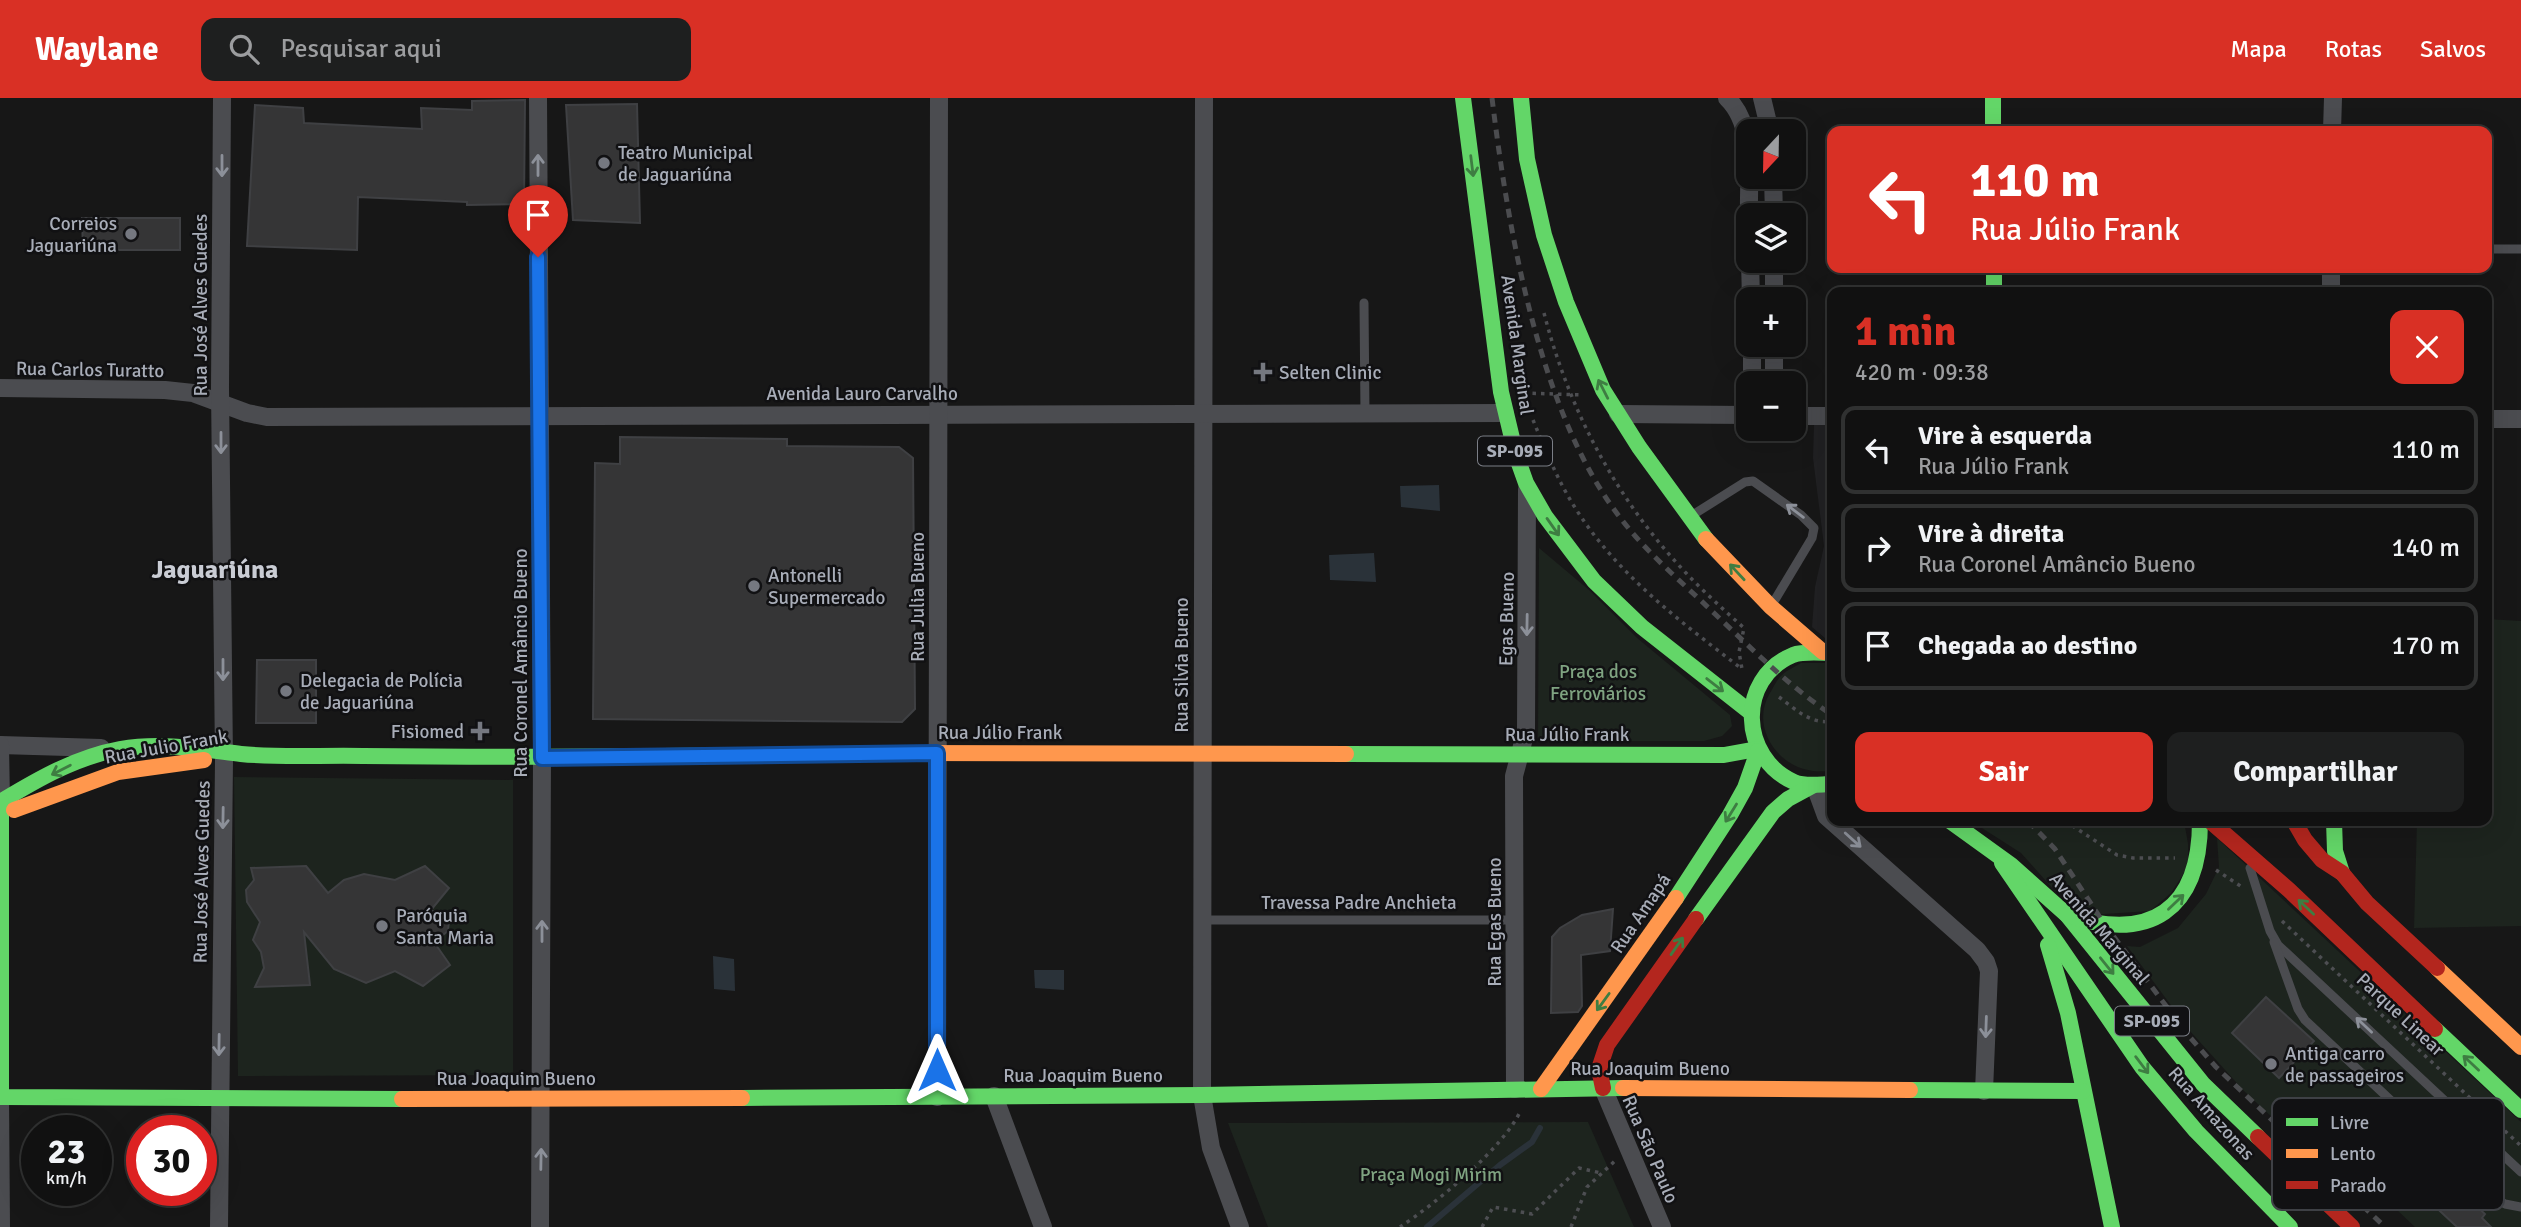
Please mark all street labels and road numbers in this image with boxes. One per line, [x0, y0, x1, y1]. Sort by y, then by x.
street label: Rua José Alves Guedes [189, 214, 213, 396]
street label: Avenida Marginal [1495, 274, 1539, 417]
street label: Rua Carlos Turatto [16, 357, 164, 383]
street label: Avenida Lauro Carvalho [766, 382, 958, 406]
road number: SP-095 [1478, 436, 1552, 466]
street label: Rua Julia Bueno [906, 532, 930, 662]
street label: Rua Coronel Amâncio Bueno [509, 548, 533, 778]
street label: Egas Bueno [1494, 572, 1520, 666]
street label: Rua Silvia Bueno [1170, 597, 1194, 733]
street label: Rua Júlio Frank [938, 721, 1063, 745]
street label: Rua Júlio Frank [1505, 723, 1630, 747]
street label: Rua Julio Frank [103, 724, 230, 770]
street label: Rua José Alves Guedes [188, 780, 216, 964]
street label: Rua Egas Bueno [1483, 857, 1507, 987]
street label: Avenida Marginal [2044, 868, 2155, 990]
street label: Rua Amapá [1605, 869, 1676, 958]
street label: Travessa Padre Anchieta [1261, 891, 1457, 915]
street label: Parque Linear [2351, 968, 2450, 1062]
road number: SP-095 [2115, 1006, 2189, 1036]
street label: Rua Joaquim Bueno [1570, 1057, 1730, 1081]
street label: Rua Amazonas [2163, 1062, 2260, 1166]
street label: Rua Joaquim Bueno [1003, 1064, 1163, 1088]
street label: Rua Joaquim Bueno [436, 1067, 596, 1091]
street label: Rua São Paulo [1617, 1092, 1684, 1207]

